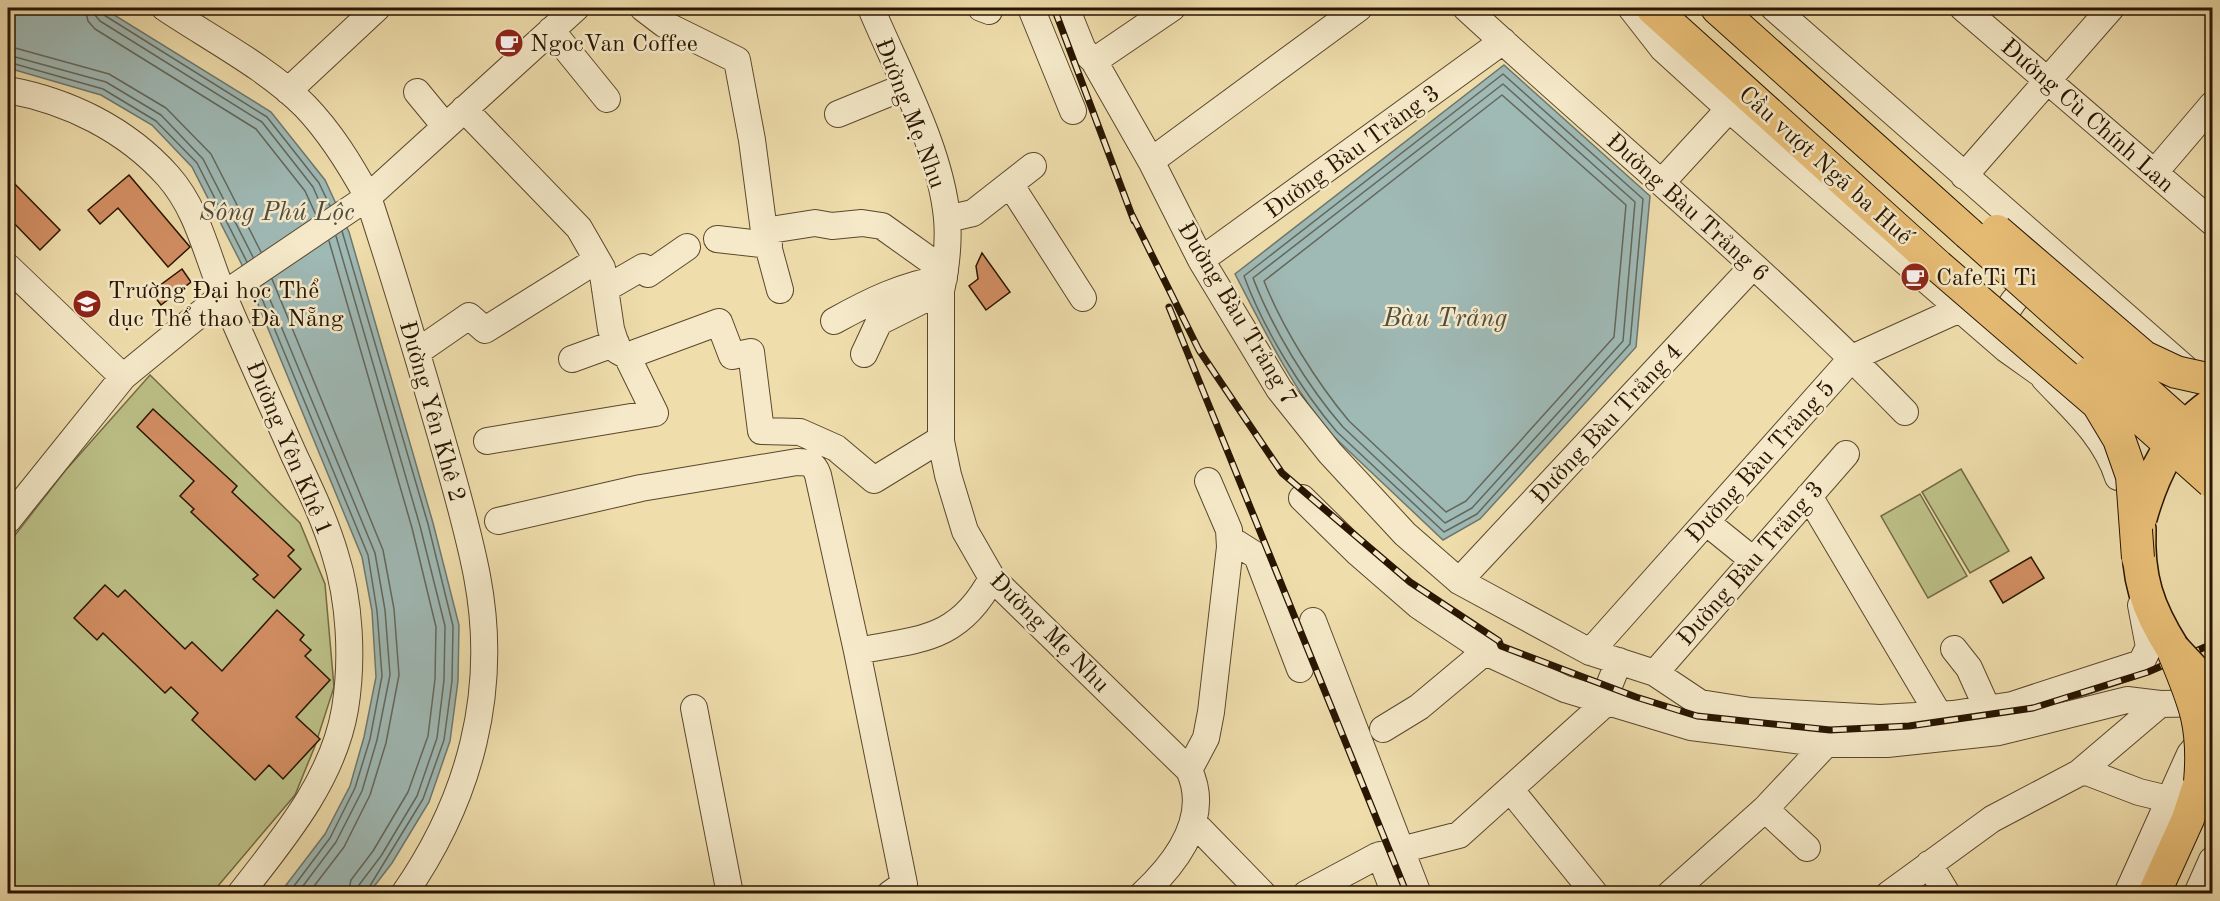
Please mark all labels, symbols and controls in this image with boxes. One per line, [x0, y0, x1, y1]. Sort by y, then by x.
cafe icon: NgocVan Coffee [493, 27, 525, 59]
place label: NgocVan Coffee [530, 33, 698, 57]
street label: Đường Cù Chính Lan [1996, 35, 2178, 198]
street label: Đường Mẹ Nhu [870, 36, 949, 192]
street label: Đường Bàu Trảng 3 [1262, 81, 1445, 224]
street label: Cầu vượt Ngã ba Huế [1734, 81, 1919, 252]
street label: Đường Bàu Trảng 6 [1601, 130, 1772, 287]
water label: Sông Phú Lộc [199, 200, 355, 226]
street label: Đường Bàu Trảng 7 [1172, 218, 1300, 410]
cafe icon: CafeTi Ti [1899, 261, 1931, 293]
place label: CafeTi Ti [1936, 267, 2037, 291]
place label: Trường Đại học Thể dục Thể thao Đà Nẵng [108, 278, 344, 332]
school or university icon: Trường Đại học Thể dục Thể thao Đà Nẵng [71, 288, 103, 320]
water label: Bàu Trảng [1382, 306, 1507, 332]
street label: Đường Yên Khê 2 [394, 318, 468, 505]
street label: Đường Bàu Trảng 4 [1527, 340, 1688, 509]
street label: Đường Yên Khê 1 [241, 358, 336, 539]
street label: Đường Bàu Trảng 5 [1683, 377, 1840, 548]
street label: Đường Bàu Trảng 3 [1674, 478, 1829, 651]
street label: Đường Mẹ Nhu [984, 569, 1113, 698]

